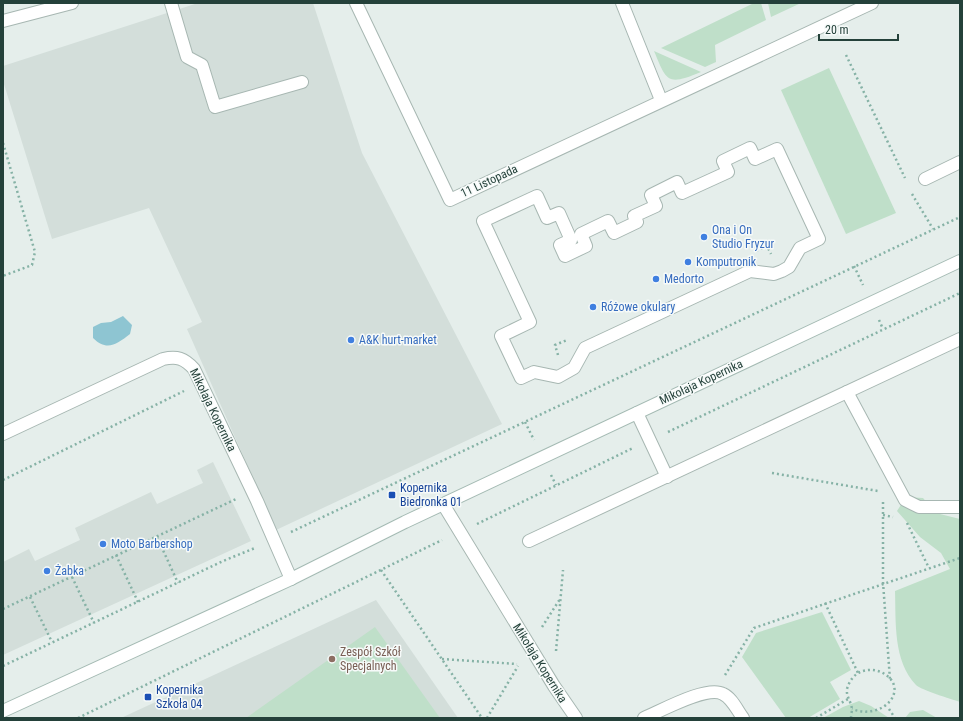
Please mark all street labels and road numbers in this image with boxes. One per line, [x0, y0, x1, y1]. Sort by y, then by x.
street label: 11 Listopada [458, 162, 520, 200]
street label: Mikołaja Kopernika [657, 356, 745, 407]
street label: Mikołaja Kopernika [187, 366, 239, 454]
street label: Mikołaja Kopernika [510, 621, 570, 705]

